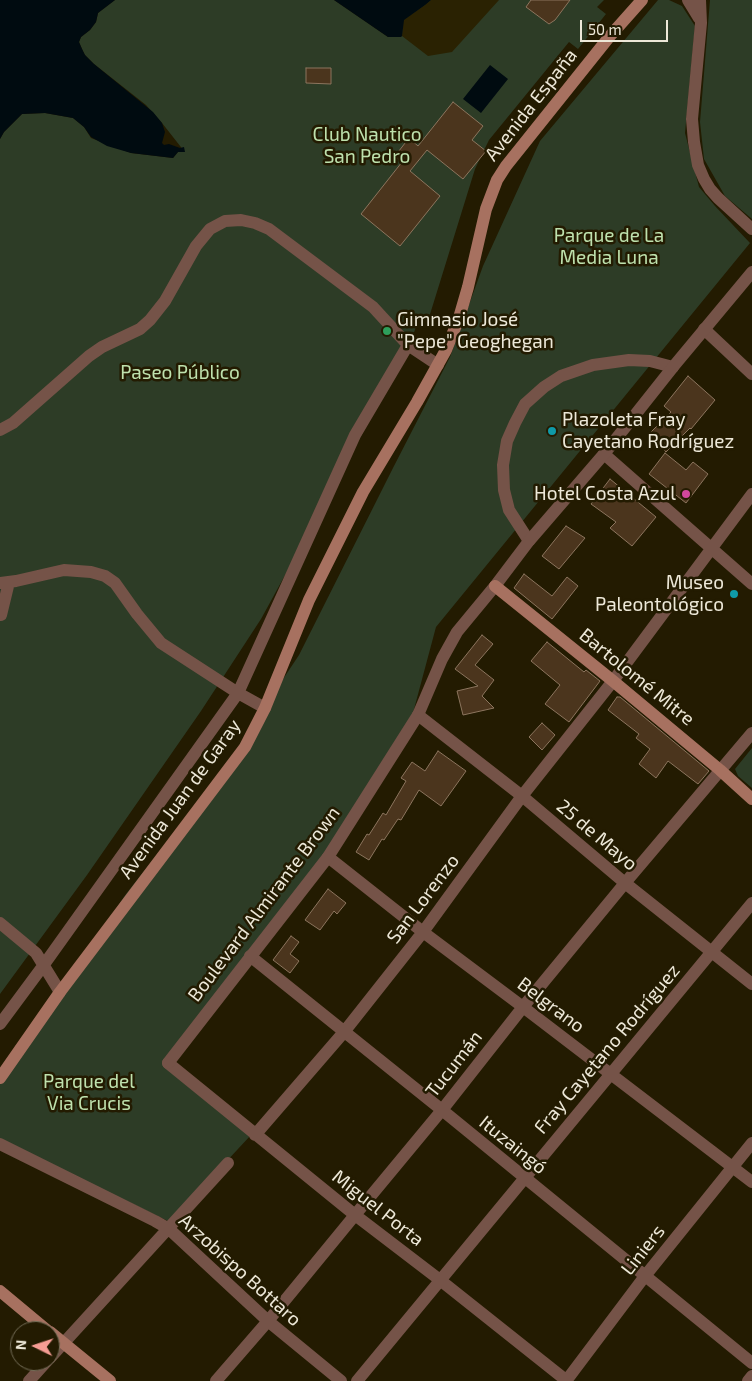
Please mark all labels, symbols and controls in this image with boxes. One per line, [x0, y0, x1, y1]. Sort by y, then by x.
scale bar [582, 10, 670, 42]
text: 50 m [588, 20, 622, 38]
street label: Avenida España [480, 44, 582, 166]
park label: Club Nautico San Pedro [313, 124, 421, 168]
park label: Parque de La Media Luna [554, 225, 664, 269]
place label: Gimnasio José "Pepe" Geoghegan [397, 309, 554, 353]
marker: Gimnasio José "Pepe" Geoghegan [381, 325, 393, 337]
park label: Paseo Público [120, 362, 240, 384]
place label: Plazoleta Fray Cayetano Rodríguez [562, 409, 734, 453]
marker: Plazoleta Fray Cayetano Rodríguez [546, 425, 558, 437]
place label: Hotel Costa Azul [534, 483, 676, 505]
marker: Hotel Costa Azul [680, 488, 692, 500]
place label: Museo Paleontológico [595, 572, 724, 616]
marker: Museo Paleontológico [728, 588, 740, 600]
street label: Bartolomé Mitre [575, 624, 699, 730]
street label: Avenida Juan de Garay [114, 715, 246, 883]
street label: 25 de Mayo [552, 795, 642, 875]
street label: Boulevard Almirante Brown [183, 802, 345, 1006]
street label: San Lorenzo [382, 850, 464, 948]
street label: Fray Cayetano Rodríguez [529, 960, 685, 1138]
street label: Belgrano [513, 972, 589, 1038]
street label: Tucumán [421, 1026, 487, 1102]
park label: Parque del Via Crucis [43, 1071, 135, 1115]
street label: Ituzaingó [475, 1111, 551, 1179]
street label: Miguel Porta [328, 1165, 428, 1251]
street label: Arzobispo Bottaro [174, 1209, 306, 1331]
street label: Liniers [616, 1220, 670, 1280]
north arrow [10, 1321, 60, 1371]
text: N [12, 1339, 29, 1351]

